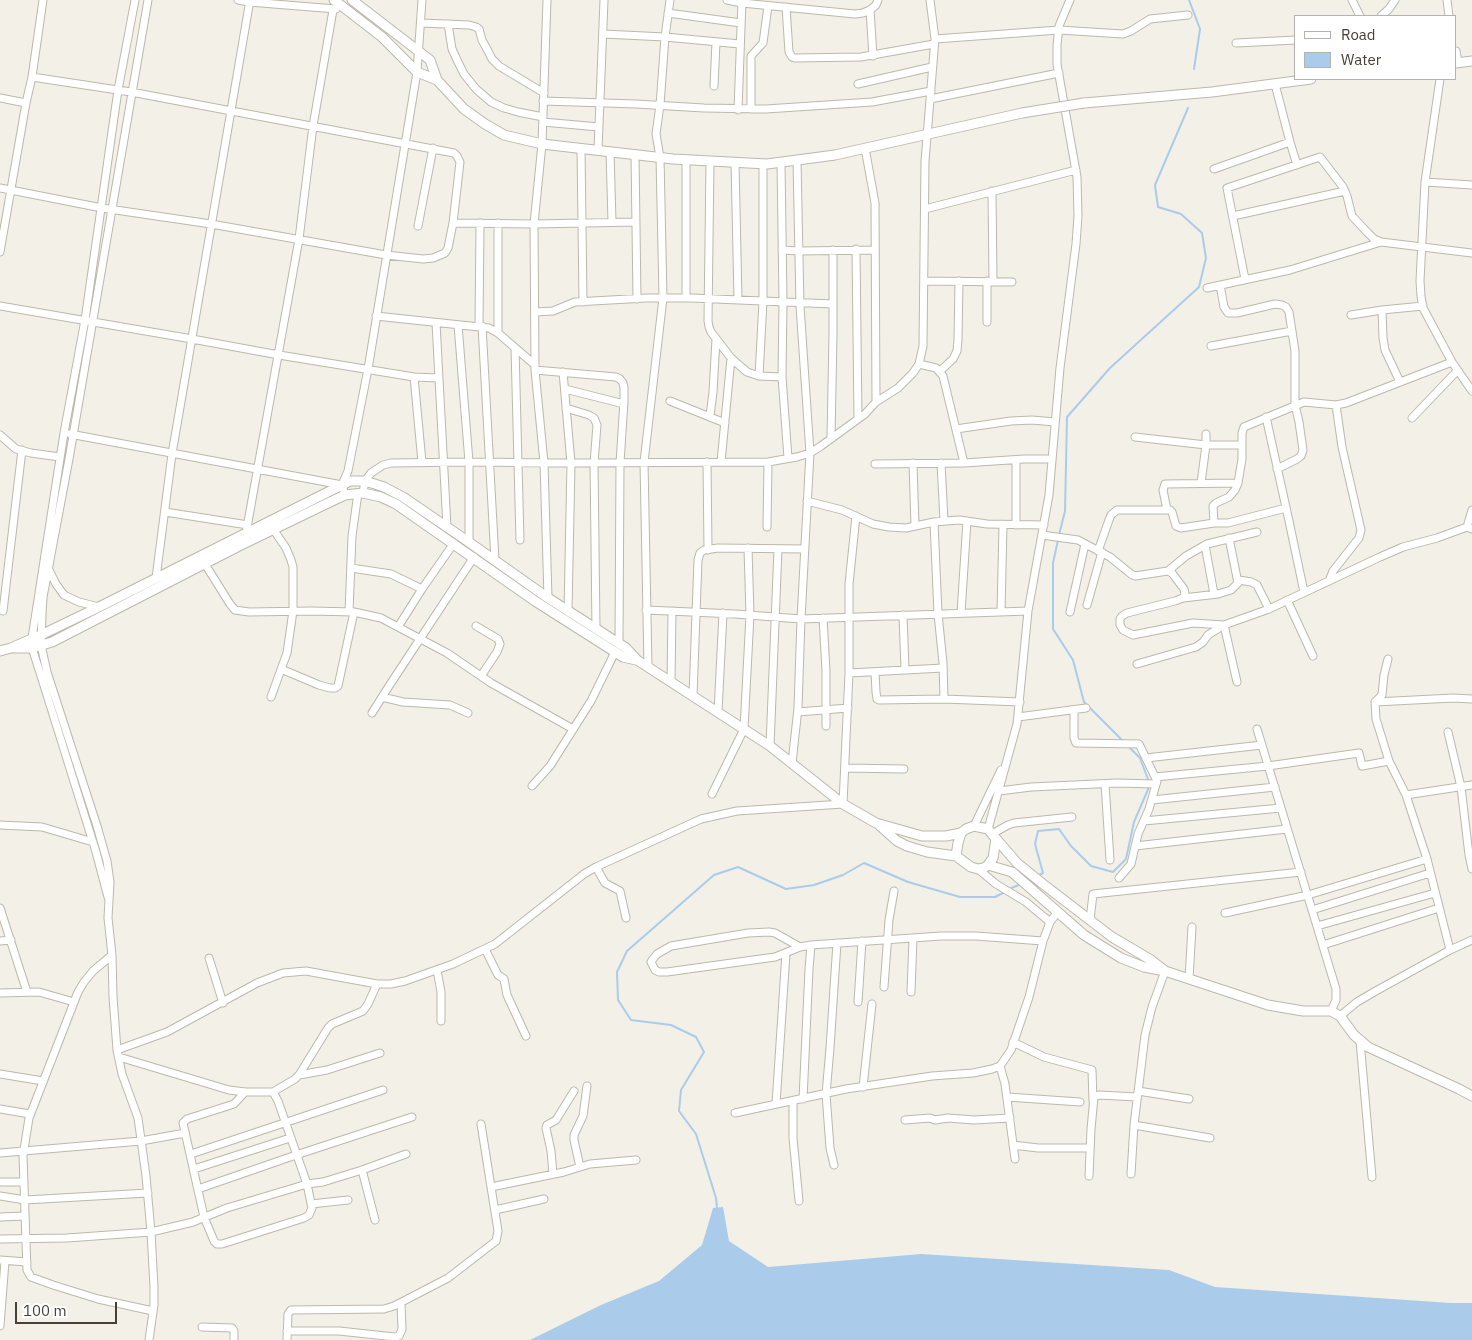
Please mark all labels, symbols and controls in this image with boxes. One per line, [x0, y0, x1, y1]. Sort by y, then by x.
legend [1294, 15, 1457, 80]
text: Road [1341, 25, 1376, 44]
text: Water [1341, 50, 1381, 69]
scale bar [18, 1292, 120, 1324]
text: 100 m [23, 1301, 67, 1320]

